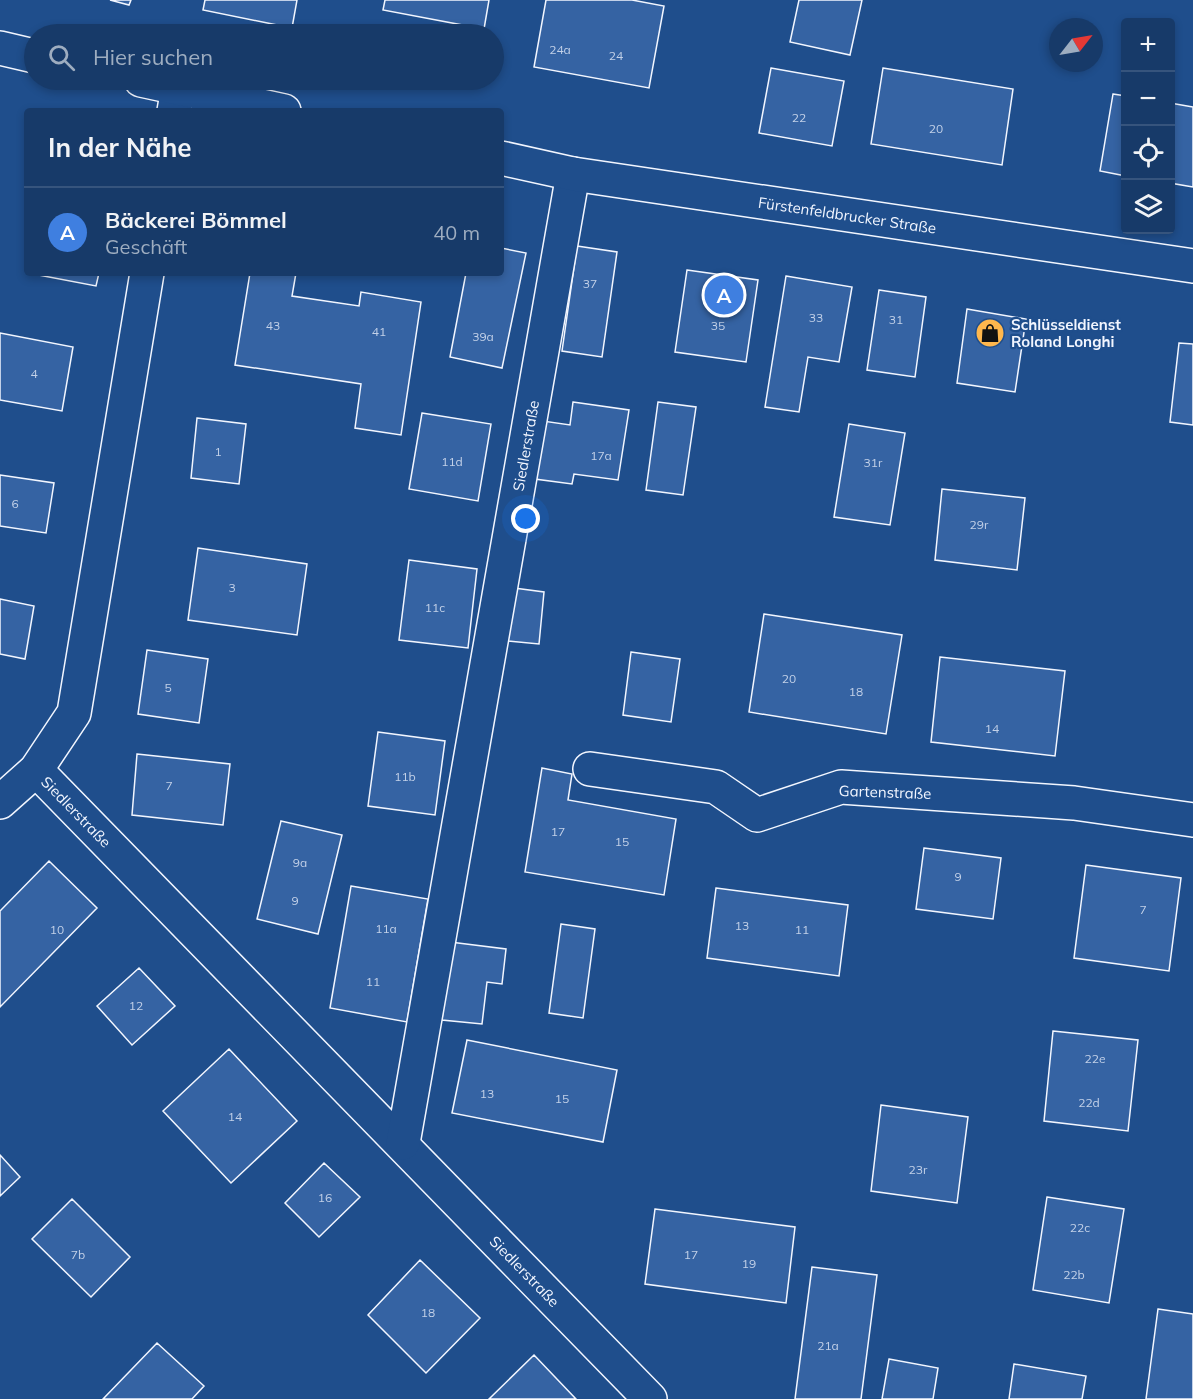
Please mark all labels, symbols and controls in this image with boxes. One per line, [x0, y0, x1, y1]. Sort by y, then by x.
north arrow [1049, 18, 1103, 72]
map controls [1121, 18, 1175, 234]
button: + [1121, 18, 1175, 72]
search box [24, 24, 504, 90]
icon: search [45, 41, 78, 74]
house number: 24a [549, 42, 571, 57]
text: Hier suchen [93, 43, 213, 71]
house number: 24 [609, 48, 623, 63]
button: − [1121, 72, 1175, 126]
house number: 22 [792, 110, 806, 125]
house number: 20 [929, 121, 943, 136]
button: locate [1121, 126, 1175, 180]
text: In der Nähe [48, 131, 192, 164]
button: layers [1121, 180, 1175, 234]
street label: Fürstenfeldbrucker Straße [757, 192, 938, 237]
text: Bäckerei Bömmel [105, 206, 287, 234]
text: A [60, 220, 75, 245]
text: 40 m [433, 220, 480, 245]
text: Geschäft [105, 234, 187, 259]
pin: A [704, 272, 744, 318]
house number: 37 [583, 276, 597, 291]
house number: 33 [809, 310, 823, 325]
house number: 31 [889, 312, 903, 327]
place label: Schlüsseldienst Roland Longhi [1011, 315, 1121, 351]
shop icon: Schlüsseldienst Roland Longhi [974, 317, 1006, 349]
house number: 43 [266, 318, 280, 333]
house number: 35 [711, 318, 725, 333]
house number: 41 [372, 324, 386, 339]
house number: 39a [472, 329, 494, 344]
house number: 4 [30, 366, 38, 381]
street label: Siedlerstraße [508, 399, 543, 493]
house number: 1 [214, 444, 222, 459]
house number: 17a [590, 448, 612, 463]
house number: 11d [441, 454, 463, 469]
house number: 31r [864, 455, 883, 470]
house number: 6 [11, 496, 19, 511]
your location [511, 504, 540, 533]
house number: 29r [970, 517, 989, 532]
house number: 3 [228, 580, 236, 595]
house number: 11c [425, 600, 445, 615]
house number: 20 [782, 671, 796, 686]
house number: 5 [164, 680, 172, 695]
house number: 18 [849, 684, 863, 699]
house number: 14 [985, 721, 999, 736]
house number: 11b [394, 769, 416, 784]
street label: Siedlerstraße [38, 772, 115, 851]
house number: 7 [165, 778, 173, 793]
street label: Gartenstraße [838, 781, 932, 803]
house number: 17 [551, 824, 565, 839]
house number: 15 [615, 834, 629, 849]
house number: 9a [293, 855, 307, 870]
house number: 9 [954, 869, 962, 884]
house number: 9 [291, 893, 299, 908]
house number: 7 [1139, 902, 1147, 917]
house number: 13 [735, 918, 749, 933]
house number: 11a [375, 921, 397, 936]
house number: 10 [50, 922, 64, 937]
house number: 11 [795, 922, 809, 937]
house number: 11 [366, 974, 380, 989]
house number: 12 [129, 998, 143, 1013]
house number: 22e [1085, 1051, 1105, 1066]
house number: 13 [480, 1086, 494, 1101]
house number: 15 [555, 1091, 569, 1106]
house number: 22d [1078, 1095, 1100, 1110]
house number: 14 [228, 1109, 242, 1124]
house number: 23r [909, 1162, 928, 1177]
house number: 16 [318, 1190, 332, 1205]
house number: 22c [1070, 1220, 1090, 1235]
street label: Siedlerstraße [486, 1231, 564, 1310]
house number: 7b [71, 1247, 85, 1262]
house number: 17 [684, 1247, 698, 1262]
house number: 19 [742, 1256, 756, 1271]
house number: 22b [1063, 1267, 1085, 1282]
house number: 18 [421, 1305, 435, 1320]
house number: 21a [817, 1338, 839, 1353]

